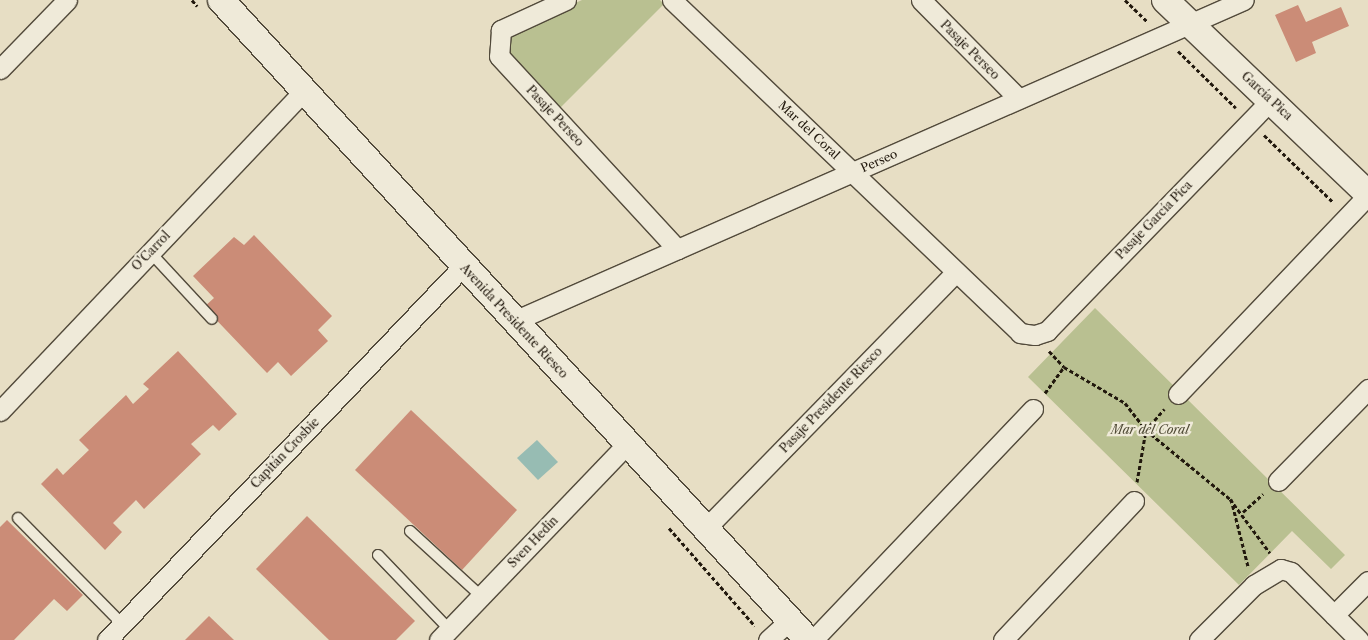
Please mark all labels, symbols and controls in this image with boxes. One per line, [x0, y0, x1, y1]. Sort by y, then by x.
street label: Pasaje Perseo [937, 17, 1003, 83]
street label: García Pica [1238, 69, 1296, 123]
street label: Pasaje Perseo [523, 83, 587, 149]
street label: Mar del Coral [775, 98, 843, 162]
street label: Perseo [858, 147, 900, 175]
street label: Pasaje García Pica [1113, 178, 1195, 262]
street label: O'Carrol [129, 228, 173, 274]
street label: Avenida Presidente Riesco [457, 261, 571, 381]
street label: Pasaje Presidente Riesco [777, 344, 885, 456]
street label: Capitán Crosbie [248, 415, 322, 491]
park label: Mar del Coral [1111, 423, 1189, 437]
street label: Sven Hedin [505, 513, 561, 571]

